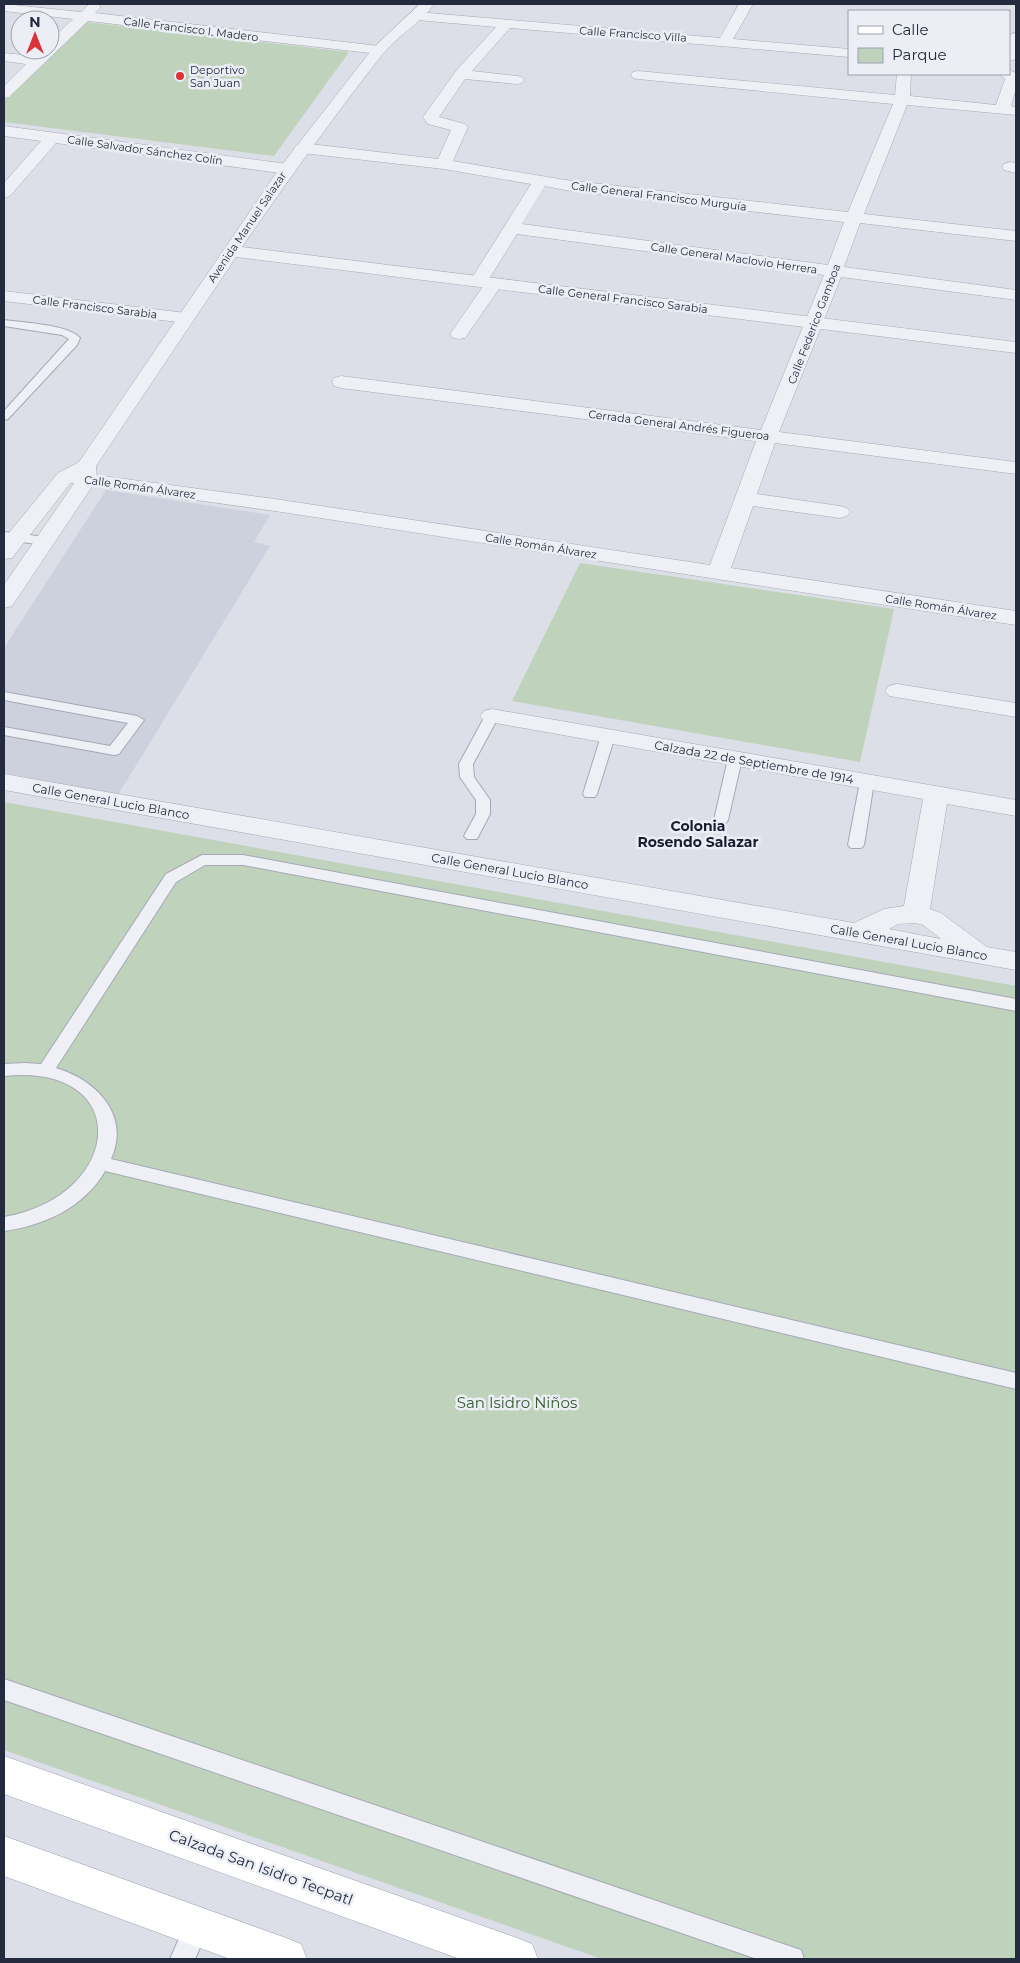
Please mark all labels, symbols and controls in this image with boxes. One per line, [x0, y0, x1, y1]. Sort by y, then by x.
north arrow [10, 10, 60, 60]
legend [848, 10, 1010, 75]
text: N [29, 13, 41, 31]
street label: Calle Francisco I. Madero [123, 14, 259, 44]
text: Calle [892, 20, 929, 39]
street label: Calle Francisco Villa [579, 23, 687, 45]
text: Parque [892, 45, 947, 64]
place label: Deportivo San Juan [190, 63, 245, 90]
marker: Deportivo San Juan [174, 70, 186, 82]
street label: Calle Salvador Sánchez Colín [66, 132, 224, 168]
street label: Avenida Manuel Salazar [205, 169, 289, 285]
street label: Calle General Francisco Murguía [570, 178, 748, 214]
street label: Calle General Maclovio Herrera [650, 239, 818, 277]
street label: Calle Federico Gamboa [785, 262, 843, 386]
street label: Calle General Francisco Sarabia [537, 282, 709, 316]
street label: Calle Francisco Sarabia [32, 292, 158, 322]
street label: Cerrada General Andrés Figueroa [588, 407, 770, 443]
street label: Calle Román Álvarez [83, 472, 197, 502]
street label: Calle Román Álvarez [484, 530, 598, 562]
street label: Calle Román Álvarez [884, 591, 998, 623]
street label: Calzada 22 de Septiembre de 1914 [653, 737, 855, 787]
street label: Calle General Lucio Blanco [31, 780, 191, 822]
district label: Colonia Rosendo Salazar [638, 817, 758, 851]
street label: Calle General Lucio Blanco [430, 850, 590, 892]
street label: Calle General Lucio Blanco [829, 921, 989, 963]
park label: San Isidro Niños [457, 1393, 577, 1412]
street label: Calzada San Isidro Tecpatl [166, 1825, 356, 1909]

